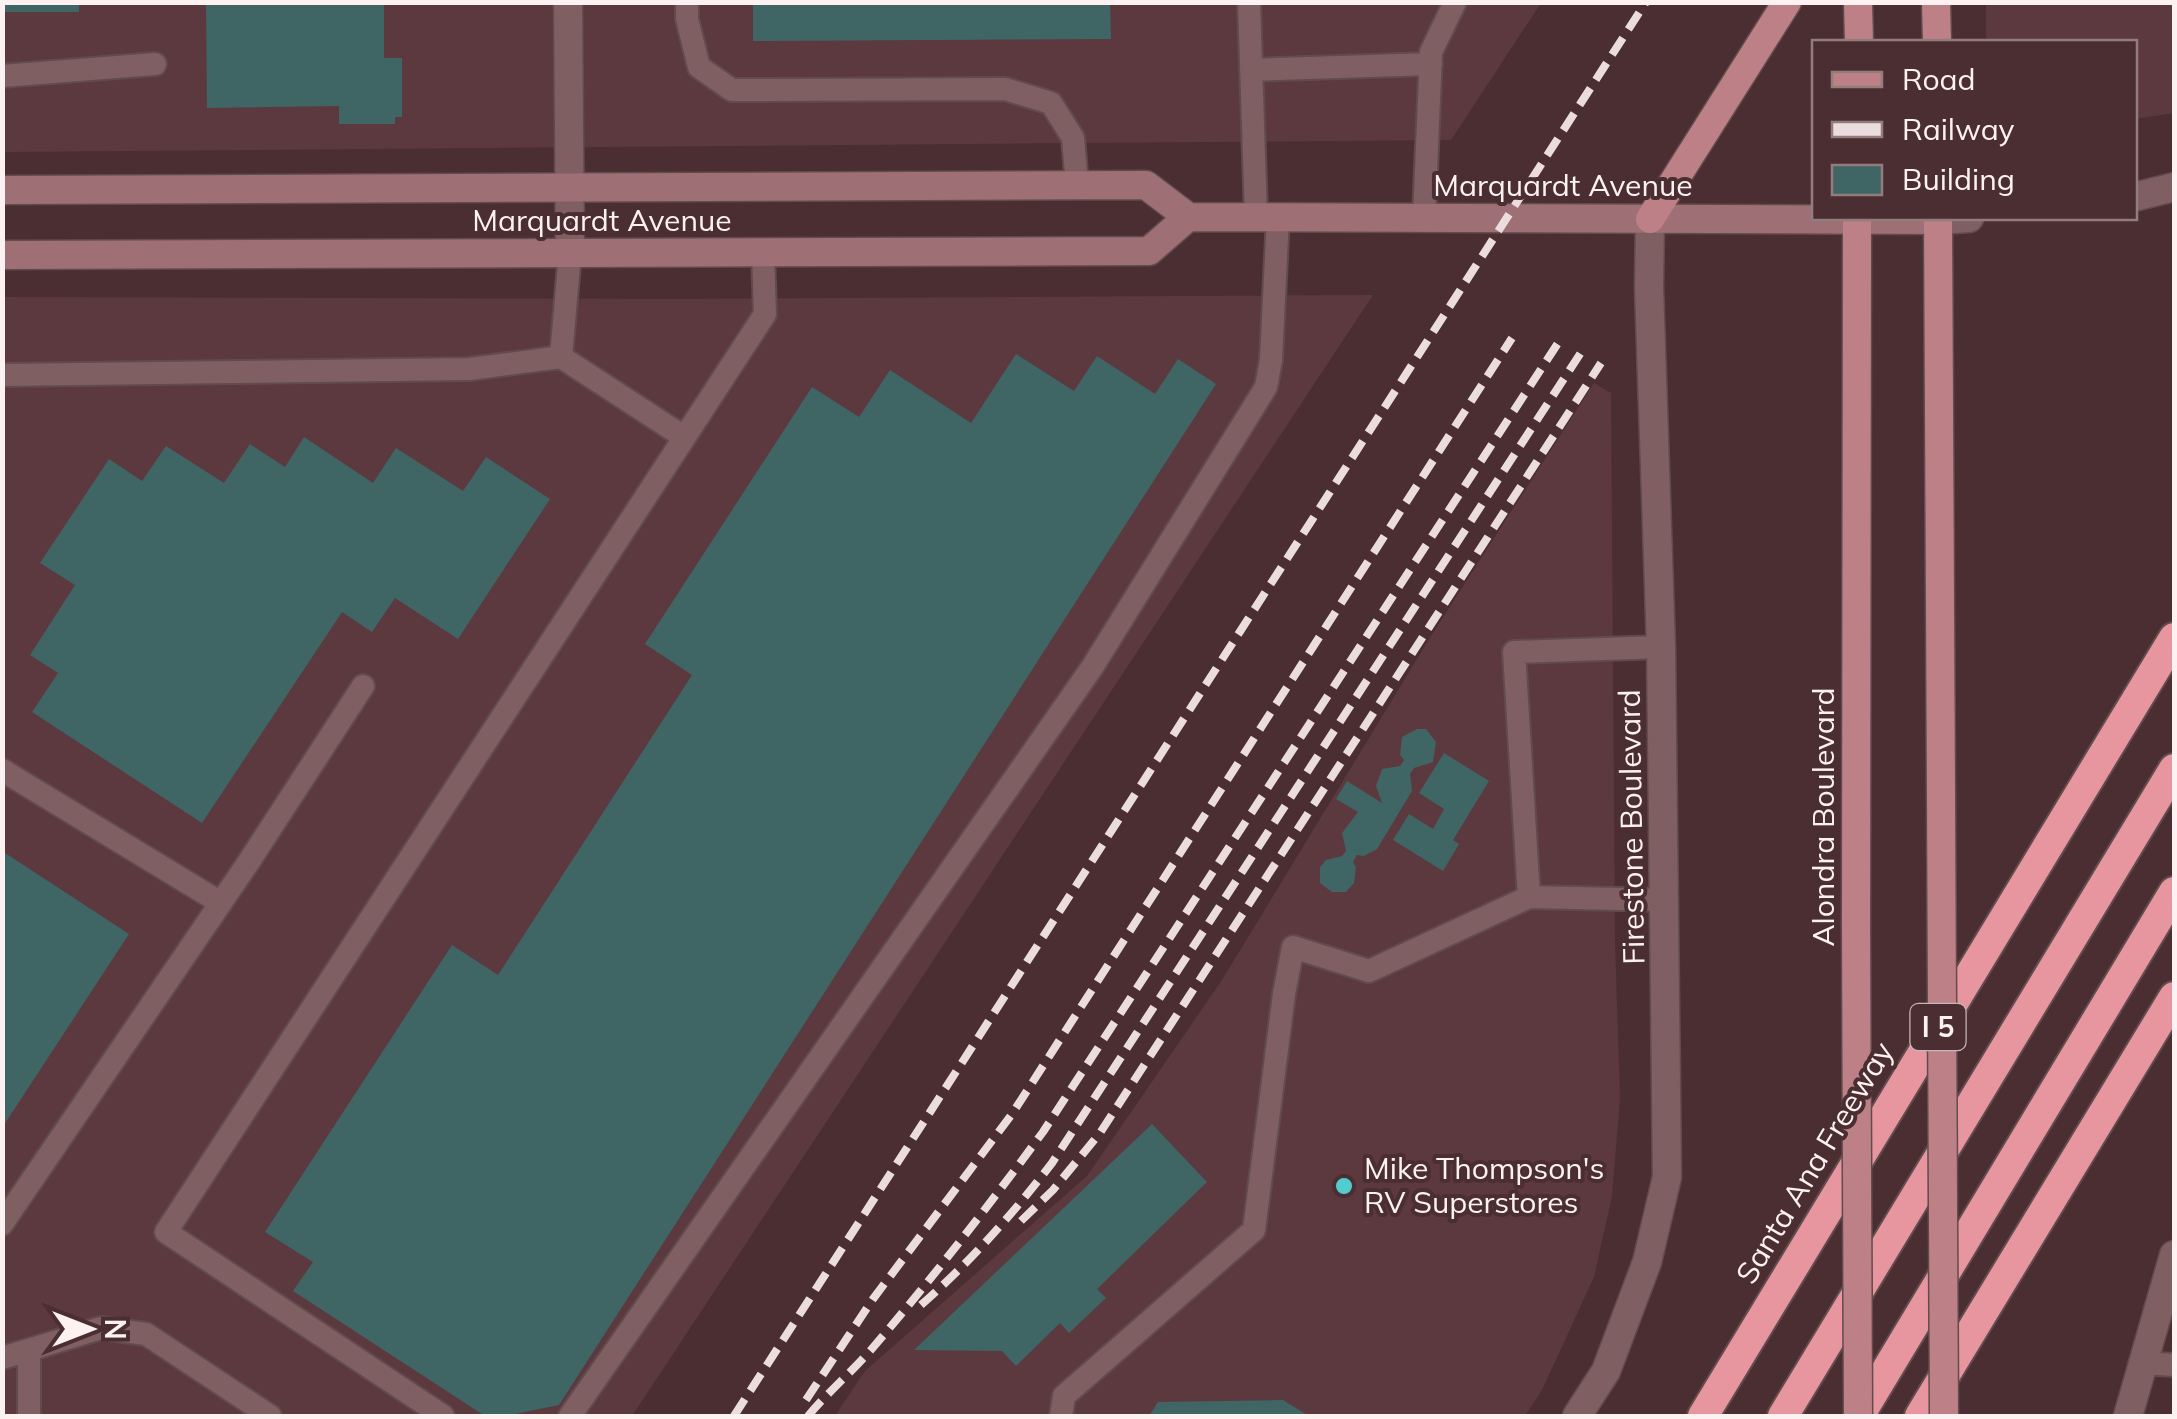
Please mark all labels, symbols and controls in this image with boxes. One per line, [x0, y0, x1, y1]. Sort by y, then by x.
legend [1812, 40, 2137, 220]
text: Road [1902, 60, 1976, 98]
text: Railway [1902, 110, 2015, 148]
text: Building [1902, 160, 2015, 198]
street label: Marquardt Avenue [1433, 166, 1693, 204]
street label: Marquardt Avenue [472, 201, 732, 239]
street label: Alondra Boulevard [1804, 688, 1842, 946]
street label: Firestone Boulevard [1610, 689, 1652, 965]
road number: I 5 [1910, 1004, 1966, 1050]
street label: Santa Ana Freeway [1727, 1035, 1901, 1290]
place label: Mike Thompson's RV Superstores [1364, 1149, 1604, 1221]
marker: Mike Thompson's RV Superstores [1333, 1175, 1355, 1197]
north arrow [40, 1279, 140, 1379]
text: N [98, 1318, 133, 1340]

